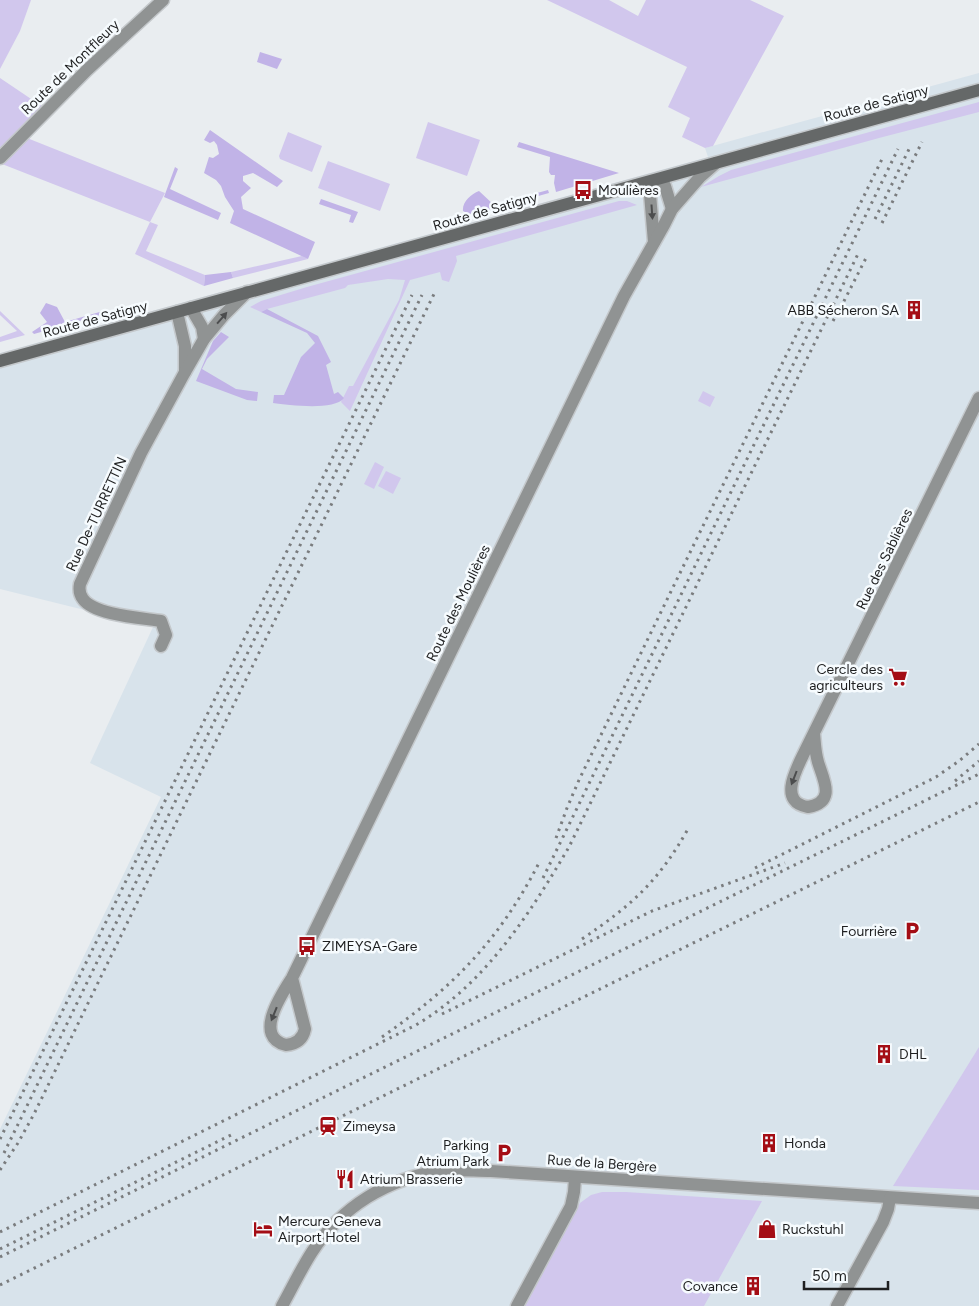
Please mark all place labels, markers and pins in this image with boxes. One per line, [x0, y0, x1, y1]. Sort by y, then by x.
bus stop icon: Moulières [572, 179, 594, 201]
place label: Moulières [598, 182, 659, 199]
building icon: ABB Sécheron SA [903, 299, 925, 321]
place label: ABB Sécheron SA [787, 302, 900, 319]
place label: Cercle des agriculteurs [809, 661, 883, 694]
supermarket icon: Cercle des agriculteurs [887, 666, 909, 688]
parking icon: Fourrière [901, 920, 923, 942]
place label: Fourrière [841, 923, 897, 940]
bus stop icon: ZIMEYSA-Gare [296, 935, 318, 957]
place label: ZIMEYSA-Gare [322, 938, 418, 955]
building icon: DHL [873, 1043, 895, 1065]
place label: DHL [899, 1046, 927, 1063]
station icon: Zimeysa [317, 1115, 339, 1137]
place label: Zimeysa [343, 1118, 396, 1135]
building icon: Honda [758, 1132, 780, 1154]
place label: Honda [784, 1135, 826, 1152]
place label: Parking Atrium Park [416, 1137, 489, 1170]
parking icon: Parking Atrium Park [493, 1142, 515, 1164]
restaurant icon: Atrium Brasserie [334, 1168, 356, 1190]
place label: Atrium Brasserie [360, 1171, 463, 1188]
place label: Mercure Geneva Airport Hotel [278, 1213, 381, 1246]
hotel icon: Mercure Geneva Airport Hotel [252, 1218, 274, 1240]
shop icon: Ruckstuhl [756, 1218, 778, 1240]
place label: Ruckstuhl [782, 1221, 843, 1238]
building icon: Covance [742, 1275, 764, 1297]
place label: Covance [683, 1278, 738, 1295]

